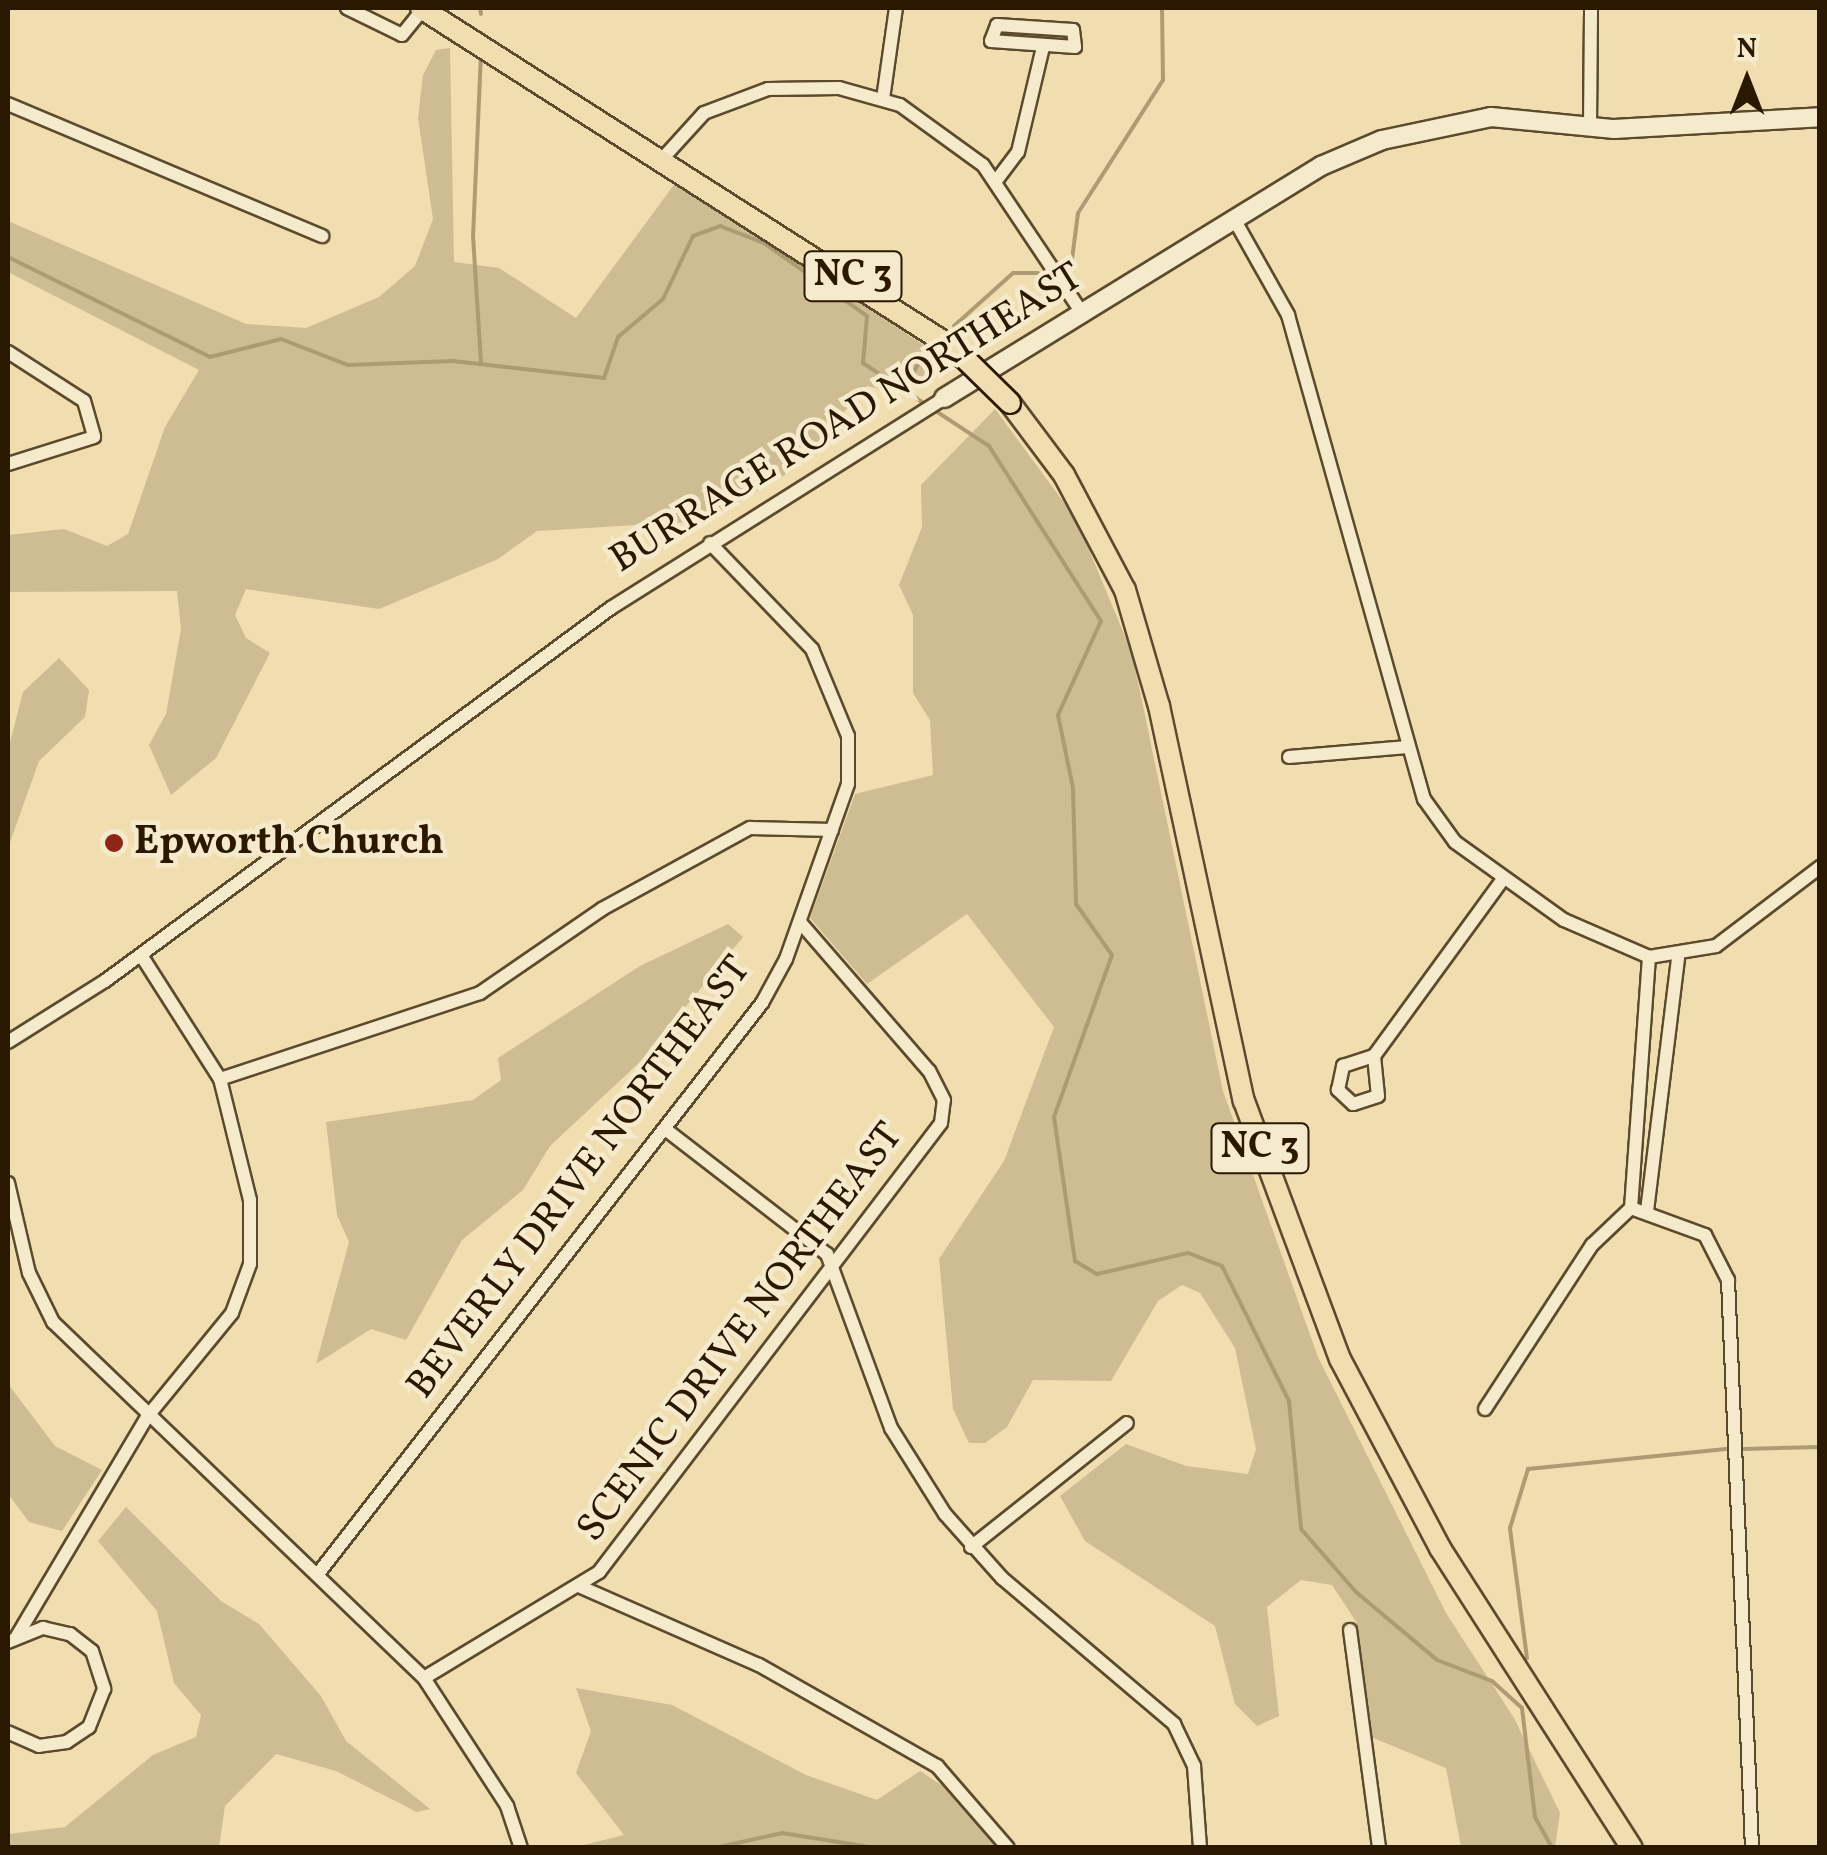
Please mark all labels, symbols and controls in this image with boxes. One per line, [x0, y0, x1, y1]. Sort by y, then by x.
north arrow [1697, 30, 1797, 130]
text: N [1737, 30, 1757, 69]
road number: NC 3 [803, 243, 903, 309]
street label: BURRAGE ROAD NORTHEAST [602, 253, 1092, 585]
place label: Epworth Church [134, 819, 444, 867]
marker: Epworth Church [103, 832, 125, 854]
street label: BEVERLY DRIVE NORTHEAST [397, 947, 763, 1409]
street label: SCENIC DRIVE NORTHEAST [568, 1114, 914, 1552]
road number: NC 3 [1210, 1115, 1310, 1181]

